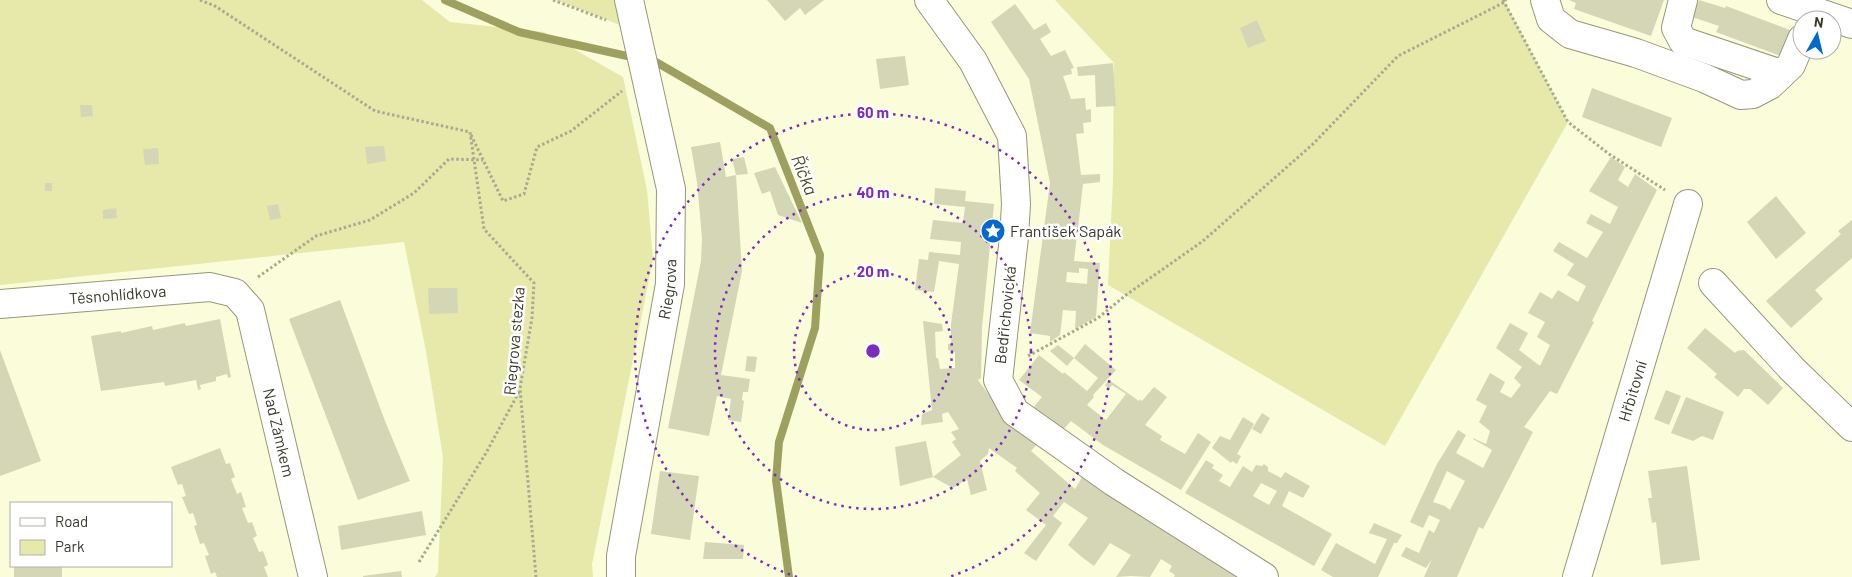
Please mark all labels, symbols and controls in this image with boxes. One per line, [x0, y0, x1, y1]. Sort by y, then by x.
north arrow [1792, 10, 1842, 60]
text: N [1813, 13, 1825, 31]
text: 60 m [857, 103, 889, 121]
water label: Říčka [787, 151, 823, 198]
text: 40 m [856, 183, 890, 201]
place icon: František Sapák [980, 218, 1006, 244]
place label: František Sapák [1010, 221, 1121, 240]
street label: Riegrova [654, 259, 679, 321]
text: 20 m [857, 262, 889, 280]
street label: Bedřichovická [990, 265, 1019, 365]
street label: Těsnohlídkova [68, 281, 167, 307]
street label: Riegrova stezka [499, 286, 528, 396]
centre of rings [864, 342, 882, 360]
street label: Hřbitovní [1614, 358, 1650, 424]
street label: Nad Zámkem [260, 386, 299, 479]
legend [10, 502, 172, 567]
text: Road [55, 512, 88, 530]
text: Park [55, 537, 85, 555]

